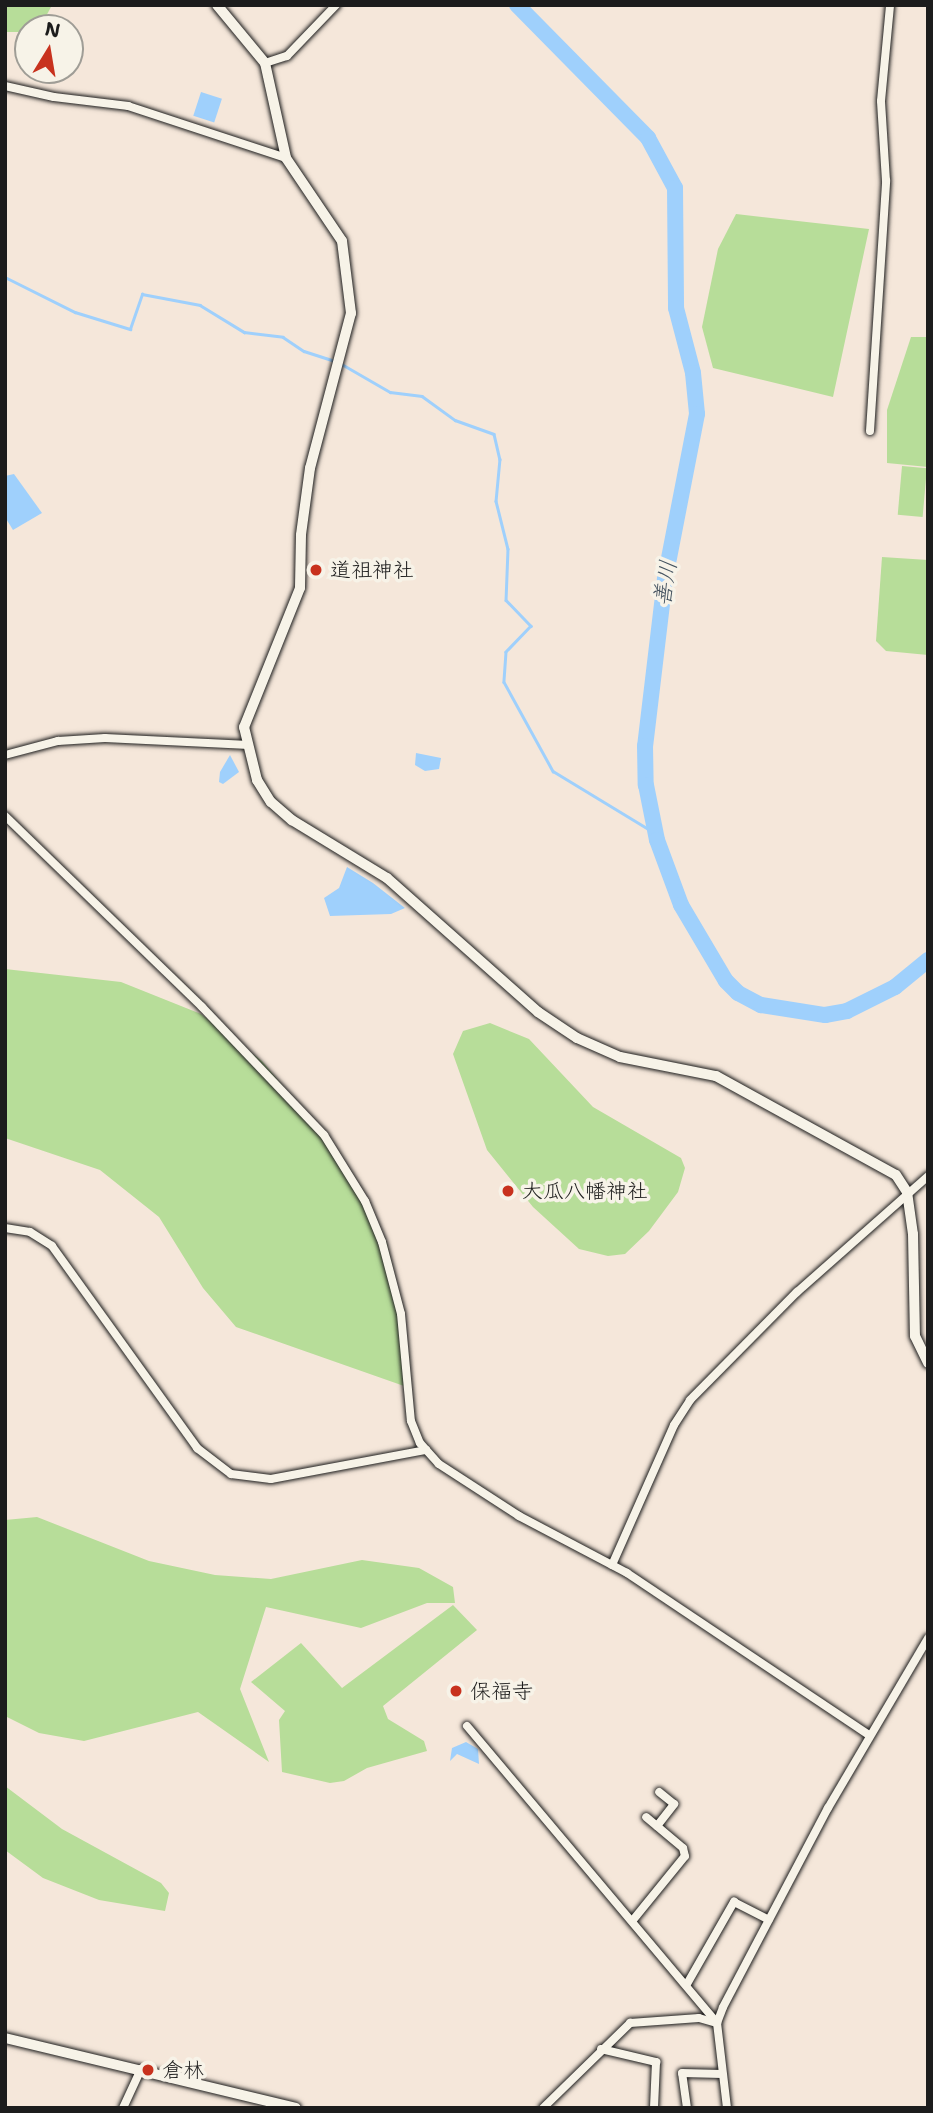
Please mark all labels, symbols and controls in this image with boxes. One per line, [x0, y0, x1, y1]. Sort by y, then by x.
north arrow [14, 14, 84, 84]
text: N [43, 16, 62, 44]
place label: 道祖神社 [330, 557, 414, 583]
water label: 善川 [648, 558, 682, 608]
marker: 道祖神社 [308, 562, 324, 578]
place label: 大瓜八幡神社 [522, 1178, 648, 1204]
marker: 大瓜八幡神社 [500, 1183, 516, 1199]
place label: 保福寺 [470, 1678, 533, 1704]
marker: 保福寺 [448, 1683, 464, 1699]
place label: 倉林 [162, 2057, 204, 2083]
marker: 倉林 [140, 2062, 156, 2078]

